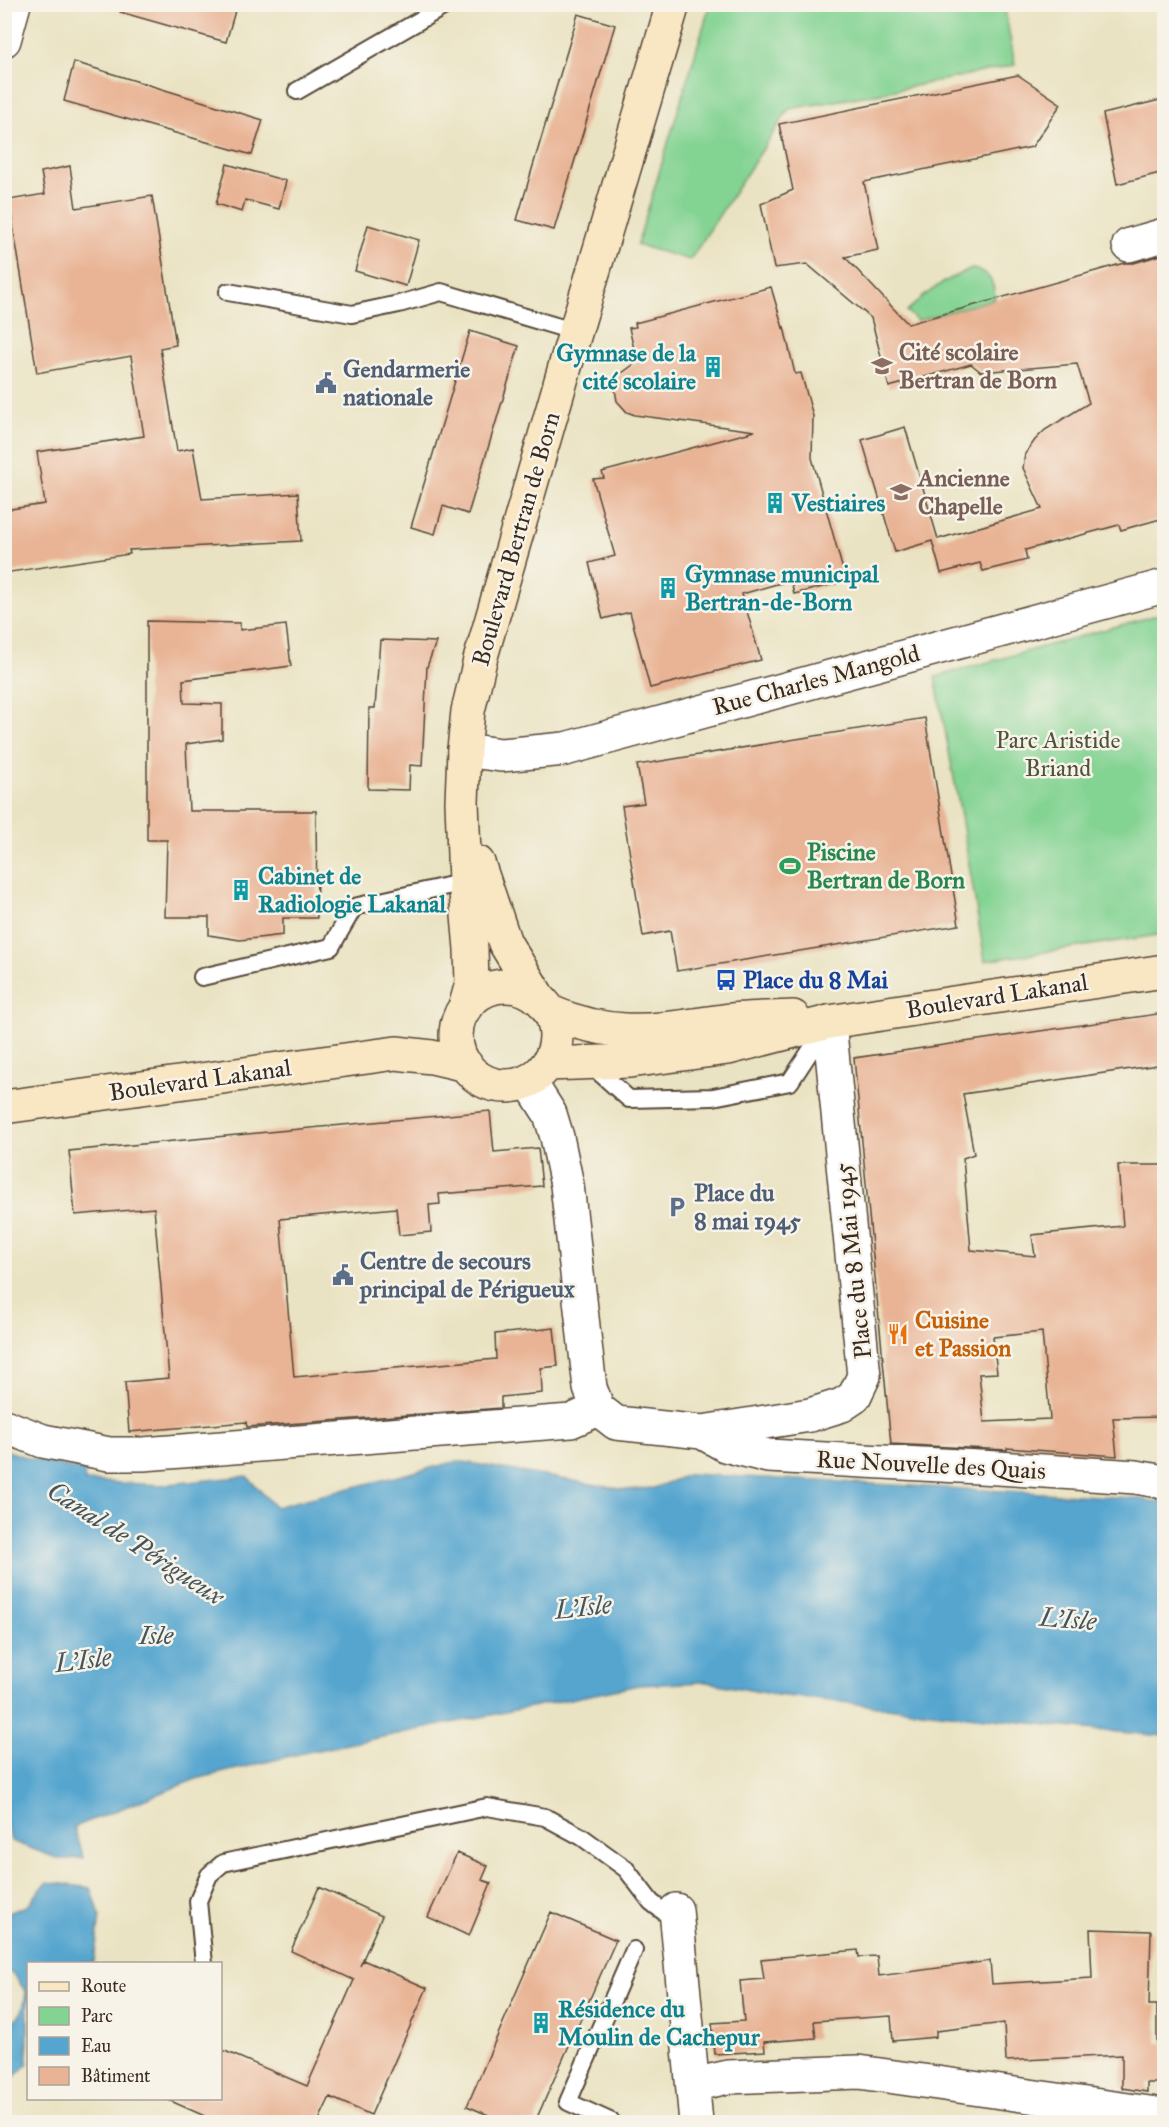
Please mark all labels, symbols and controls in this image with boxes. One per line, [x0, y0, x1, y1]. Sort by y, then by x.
place label: Cité scolaire Bertran de Born [899, 337, 1057, 395]
place label: Gymnase de la cité scolaire [556, 338, 697, 396]
place label: Gendarmerie nationale [343, 354, 470, 412]
school or university icon: Cité scolaire Bertran de Born [870, 354, 894, 378]
building icon: Gymnase de la cité scolaire [701, 355, 725, 379]
public building icon: Gendarmerie nationale [314, 371, 338, 395]
street label: Boulevard Bertran de Born [465, 409, 567, 669]
place label: Ancienne Chapelle [916, 463, 1010, 521]
school or university icon: Ancienne Chapelle [889, 480, 913, 504]
place label: Vestiaires [791, 488, 885, 518]
building icon: Vestiaires [763, 491, 787, 515]
place label: Gymnase municipal Bertran-de-Born [685, 559, 879, 617]
building icon: Gymnase municipal Bertran-de-Born [656, 576, 680, 600]
street label: Rue Charles Mangold [709, 638, 923, 722]
park label: Parc Aristide Briand [995, 725, 1121, 783]
place label: Piscine Bertran de Born [807, 837, 965, 895]
sports icon: Piscine Bertran de Born [778, 854, 802, 878]
place label: Cabinet de Radiologie Lakanal [258, 861, 447, 919]
building icon: Cabinet de Radiologie Lakanal [229, 878, 253, 902]
place label: Place du 8 Mai [743, 965, 888, 995]
street label: Boulevard Lakanal [904, 967, 1091, 1025]
bus stop icon: Place du 8 Mai [714, 968, 738, 992]
street label: Boulevard Lakanal [107, 1052, 294, 1108]
street label: Place du 8 Mai 1945 [828, 1161, 878, 1361]
place label: Place du 8 mai 1945 [694, 1178, 802, 1236]
parking icon: Place du 8 mai 1945 [665, 1195, 689, 1219]
place label: Centre de secours principal de Périgueux [359, 1246, 575, 1304]
public building icon: Centre de secours principal de Périgueux [331, 1263, 355, 1287]
place label: Cuisine et Passion [915, 1305, 1011, 1363]
restaurant icon: Cuisine et Passion [886, 1322, 910, 1346]
street label: Rue Nouvelle des Quais [815, 1444, 1047, 1486]
water label: Canal de Périgueux [42, 1474, 232, 1613]
water label: L'Isle [552, 1588, 614, 1626]
water label: L'Isle [1037, 1601, 1099, 1638]
water label: Isle [138, 1619, 174, 1651]
water label: L'Isle [52, 1641, 114, 1679]
legend [27, 1962, 222, 2100]
text: Route [81, 1975, 126, 1997]
place label: Résidence du Moulin de Cachepur [558, 1994, 761, 2052]
text: Parc [81, 2005, 113, 2027]
building icon: Résidence du Moulin de Cachepur [529, 2011, 553, 2035]
text: Eau [81, 2035, 111, 2057]
text: Bâtiment [81, 2065, 151, 2087]

